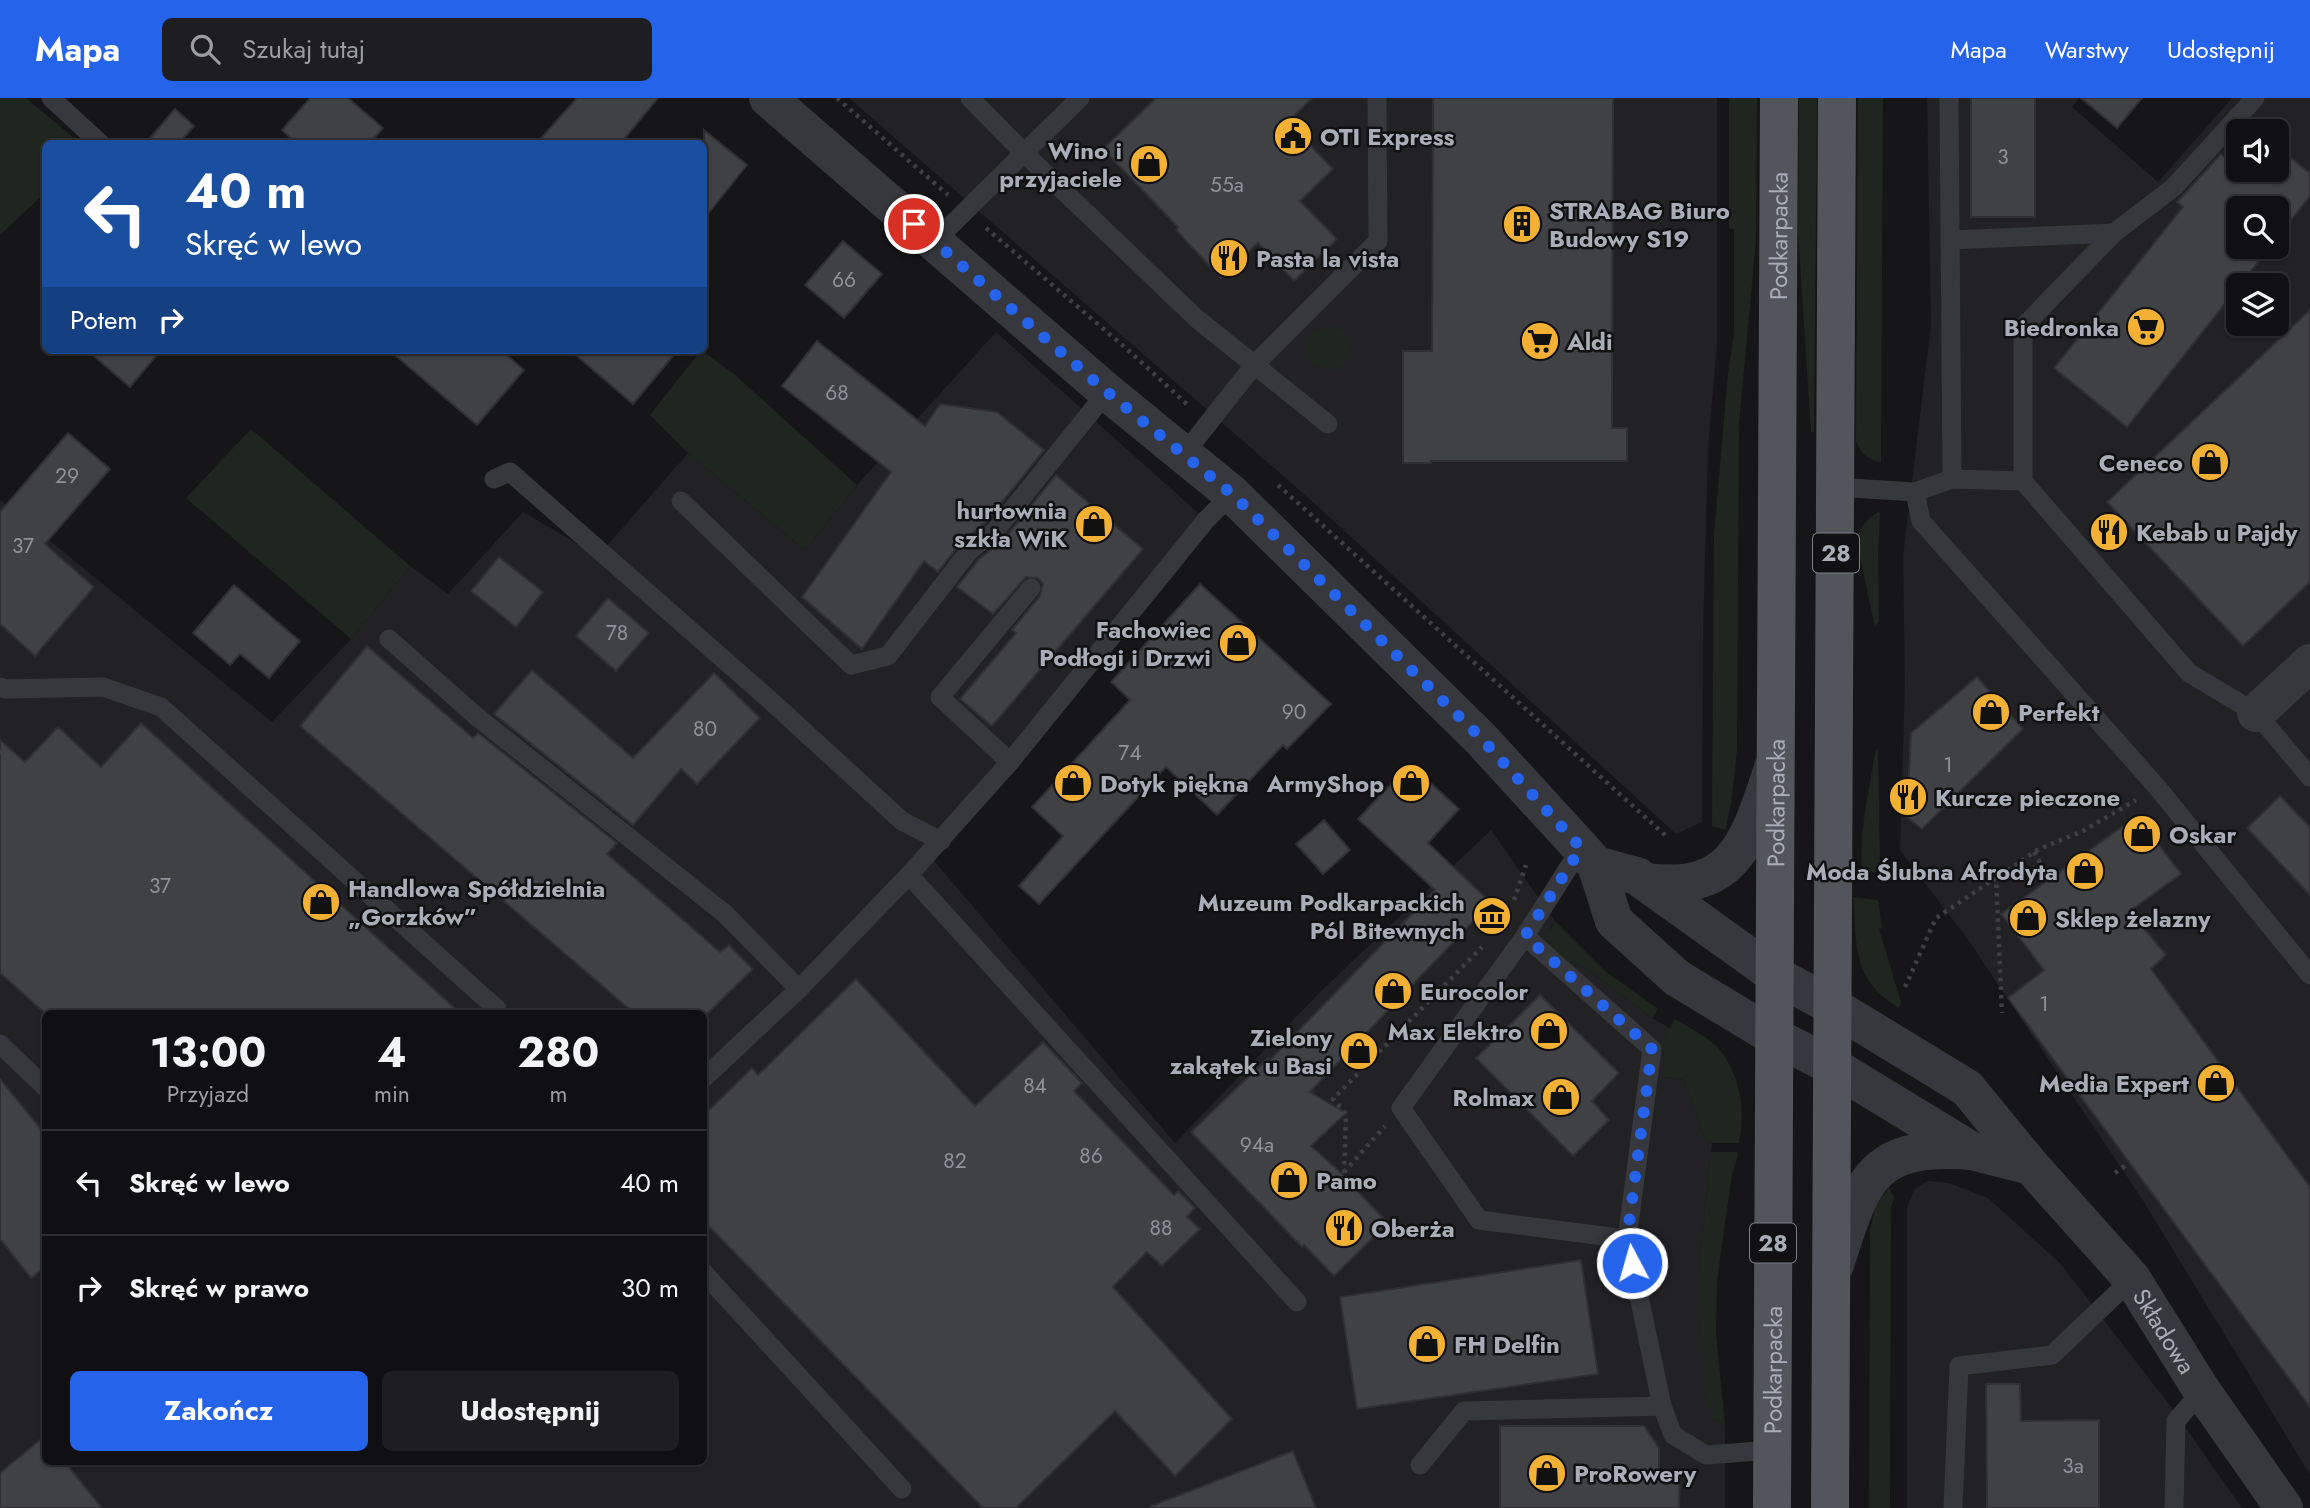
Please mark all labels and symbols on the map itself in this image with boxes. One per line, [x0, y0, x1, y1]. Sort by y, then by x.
public building icon: OTI Express [1272, 115, 1314, 157]
place label: OTI Express [1320, 119, 1455, 154]
place label: Wino i przyjaciele [999, 133, 1122, 196]
house number: 3 [1997, 142, 2009, 172]
shop icon: Wino i przyjaciele [1128, 143, 1170, 185]
house number: 55a [1210, 170, 1244, 200]
street label: Podkarpacka [1760, 172, 1796, 300]
place label: STRABAG Biuro Budowy S19 [1549, 193, 1730, 256]
pin [884, 194, 944, 254]
building icon: STRABAG Biuro Budowy S19 [1501, 203, 1543, 245]
restaurant icon: Pasta la vista [1208, 237, 1250, 279]
place label: Pasta la vista [1256, 241, 1399, 276]
house number: 66 [832, 265, 856, 295]
supermarket icon: Biedronka [2125, 306, 2167, 348]
place label: Biedronka [2004, 310, 2119, 345]
supermarket icon: Aldi [1519, 320, 1561, 362]
place label: Aldi [1566, 324, 1613, 359]
house number: 68 [825, 378, 849, 408]
shop icon: Ceneco [2189, 441, 2231, 483]
place label: Ceneco [2099, 445, 2183, 480]
house number: 29 [55, 461, 79, 491]
place label: hurtownia szkła WiK [954, 493, 1067, 556]
shop icon: hurtownia szkła WiK [1073, 503, 1115, 545]
restaurant icon: Kebab u Pajdy [2088, 511, 2130, 553]
place label: Kebab u Pajdy [2136, 515, 2298, 550]
house number: 37 [12, 531, 34, 561]
road number: 28 [1813, 534, 1859, 573]
place label: Fachowiec Podłogi i Drzwi [1039, 612, 1211, 675]
house number: 78 [606, 618, 628, 648]
shop icon: Fachowiec Podłogi i Drzwi [1217, 622, 1259, 664]
shop icon: Perfekt [1970, 691, 2012, 733]
place label: Perfekt [2018, 695, 2100, 730]
house number: 90 [1282, 697, 1306, 727]
house number: 80 [693, 714, 717, 744]
house number: 74 [1118, 738, 1142, 768]
street label: Podkarpacka [1758, 739, 1793, 867]
house number: 1 [1943, 750, 1953, 780]
shop icon: Dotyk piękna [1052, 762, 1094, 804]
shop icon: ArmyShop [1390, 762, 1432, 804]
place label: Dotyk piękna [1100, 766, 1249, 801]
place label: ArmyShop [1266, 766, 1384, 801]
restaurant icon: Kurcze pieczone [1887, 776, 1929, 818]
place label: Kurcze pieczone [1935, 780, 2120, 815]
shop icon: Oskar [2121, 813, 2163, 855]
place label: Oskar [2169, 817, 2236, 852]
shop icon: Moda Ślubna Afrodyta [2064, 850, 2106, 892]
place label: Moda Ślubna Afrodyta [1806, 854, 2058, 889]
house number: 37 [149, 871, 171, 901]
place label: Handlowa Spółdzielnia „Gorzków” [348, 871, 605, 934]
shop icon: Handlowa Spółdzielnia „Gorzków” [300, 881, 342, 923]
place label: Muzeum Podkarpackich Pól Bitewnych [1198, 885, 1465, 948]
museum icon: Muzeum Podkarpackich Pól Bitewnych [1471, 895, 1513, 937]
shop icon: Sklep żelazny [2007, 897, 2049, 939]
place label: Sklep żelazny [2055, 901, 2211, 936]
shop icon: Eurocolor [1372, 970, 1414, 1012]
place label: Eurocolor [1420, 974, 1529, 1009]
house number: 1 [2039, 989, 2049, 1019]
shop icon: Max Elektro [1528, 1010, 1570, 1052]
place label: Max Elektro [1388, 1014, 1522, 1049]
place label: Zielony zakątek u Basi [1170, 1020, 1332, 1083]
shop icon: Zielony zakątek u Basi [1338, 1030, 1380, 1072]
shop icon: Media Expert [2195, 1062, 2237, 1104]
place label: Media Expert [2039, 1066, 2189, 1101]
house number: 84 [1023, 1071, 1047, 1101]
shop icon: Rolmax [1540, 1076, 1582, 1118]
place label: Rolmax [1452, 1080, 1534, 1115]
house number: 94a [1240, 1130, 1274, 1160]
house number: 86 [1079, 1141, 1103, 1171]
house number: 82 [943, 1146, 967, 1176]
shop icon: Pamo [1268, 1159, 1310, 1201]
place label: Pamo [1316, 1163, 1377, 1198]
restaurant icon: Oberża [1323, 1207, 1365, 1249]
place label: Oberża [1371, 1211, 1455, 1246]
house number: 88 [1150, 1213, 1172, 1243]
road number: 28 [1750, 1224, 1796, 1262]
position arrow [1595, 1226, 1669, 1300]
street label: Składowa [2125, 1281, 2205, 1381]
street label: Podkarpacka [1755, 1306, 1791, 1434]
shop icon: FH Delfin [1406, 1323, 1448, 1365]
place label: FH Delfin [1454, 1327, 1560, 1362]
house number: 3a [2062, 1451, 2084, 1481]
shop icon: ProRowery [1526, 1452, 1568, 1494]
place label: ProRowery [1574, 1456, 1697, 1491]

